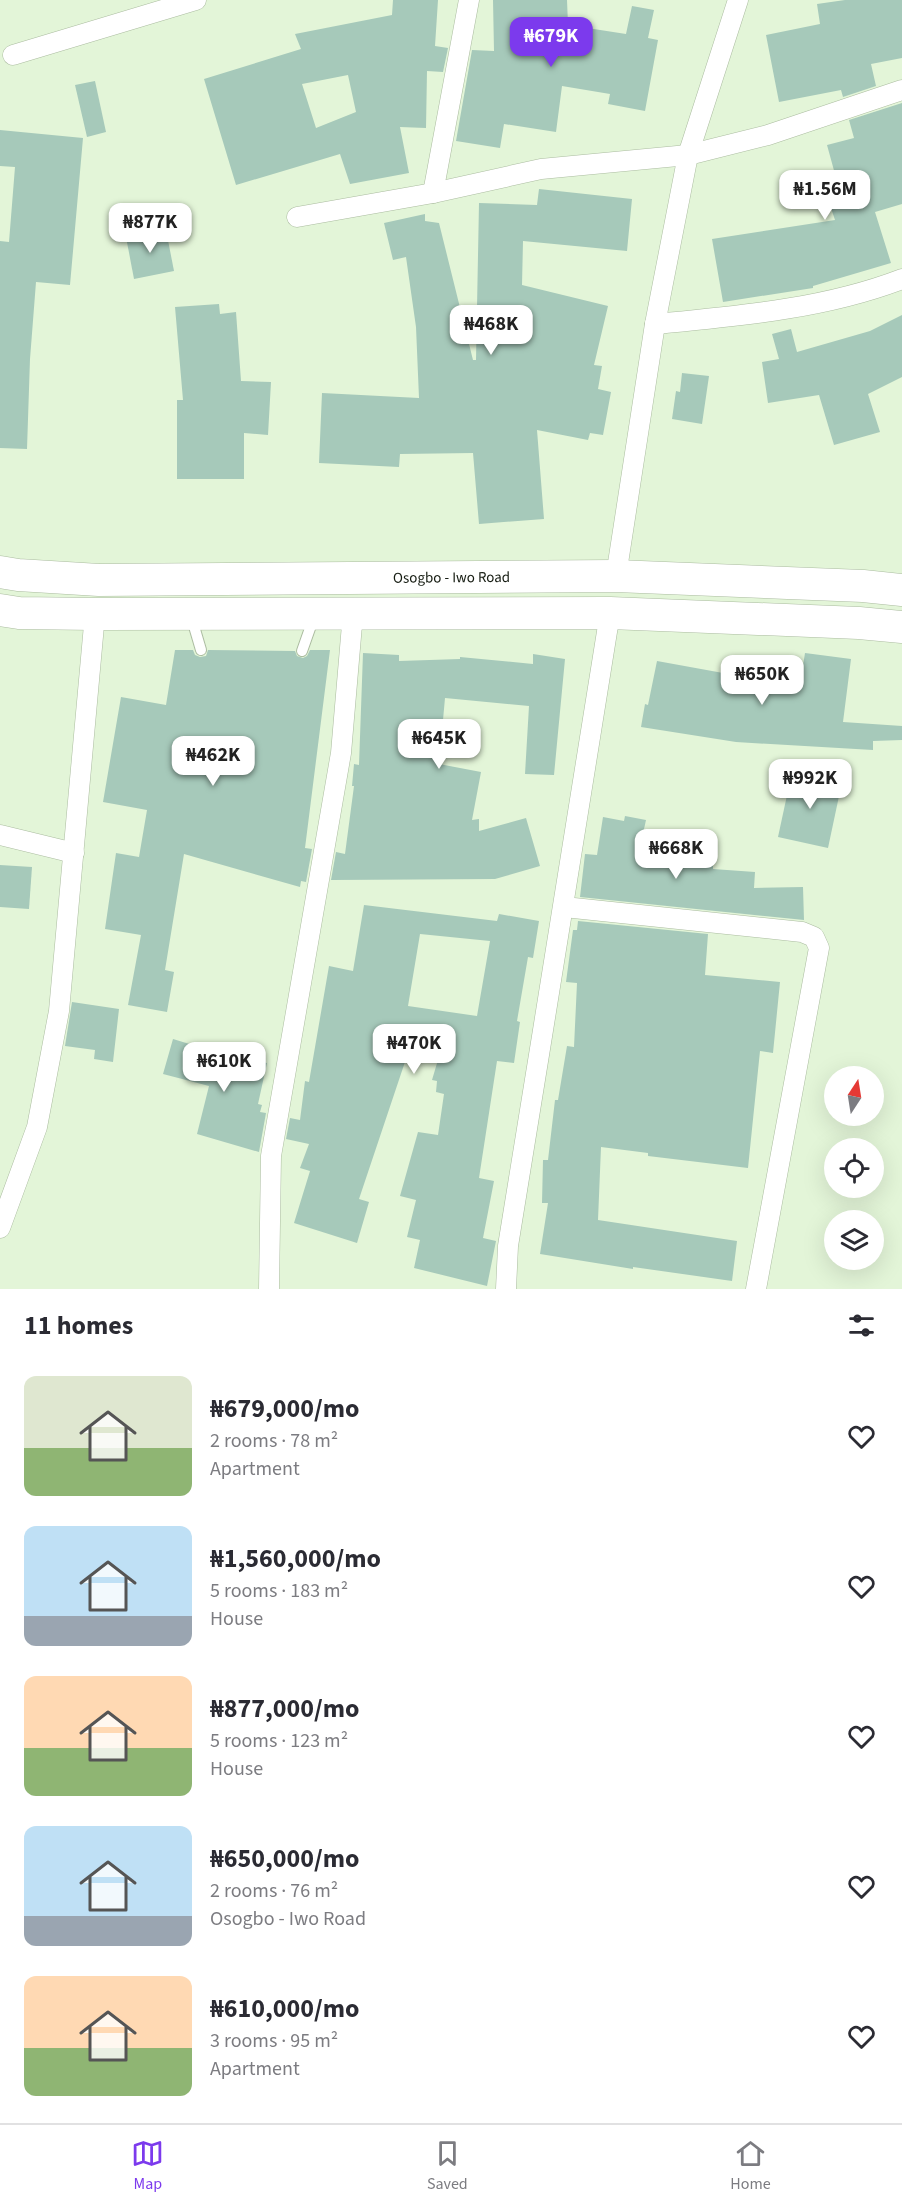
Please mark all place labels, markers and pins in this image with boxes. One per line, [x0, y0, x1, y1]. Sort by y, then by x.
pin: ₦679K [509, 17, 593, 68]
pin: ₦1.56M [776, 170, 874, 221]
pin: ₦877K [108, 203, 192, 254]
pin: ₦468K [449, 305, 533, 356]
pin: ₦650K [720, 655, 804, 706]
pin: ₦645K [397, 719, 481, 770]
pin: ₦462K [171, 736, 255, 787]
pin: ₦992K [768, 759, 852, 810]
pin: ₦668K [634, 829, 718, 880]
pin: ₦470K [372, 1024, 456, 1075]
pin: ₦610K [182, 1042, 266, 1093]

